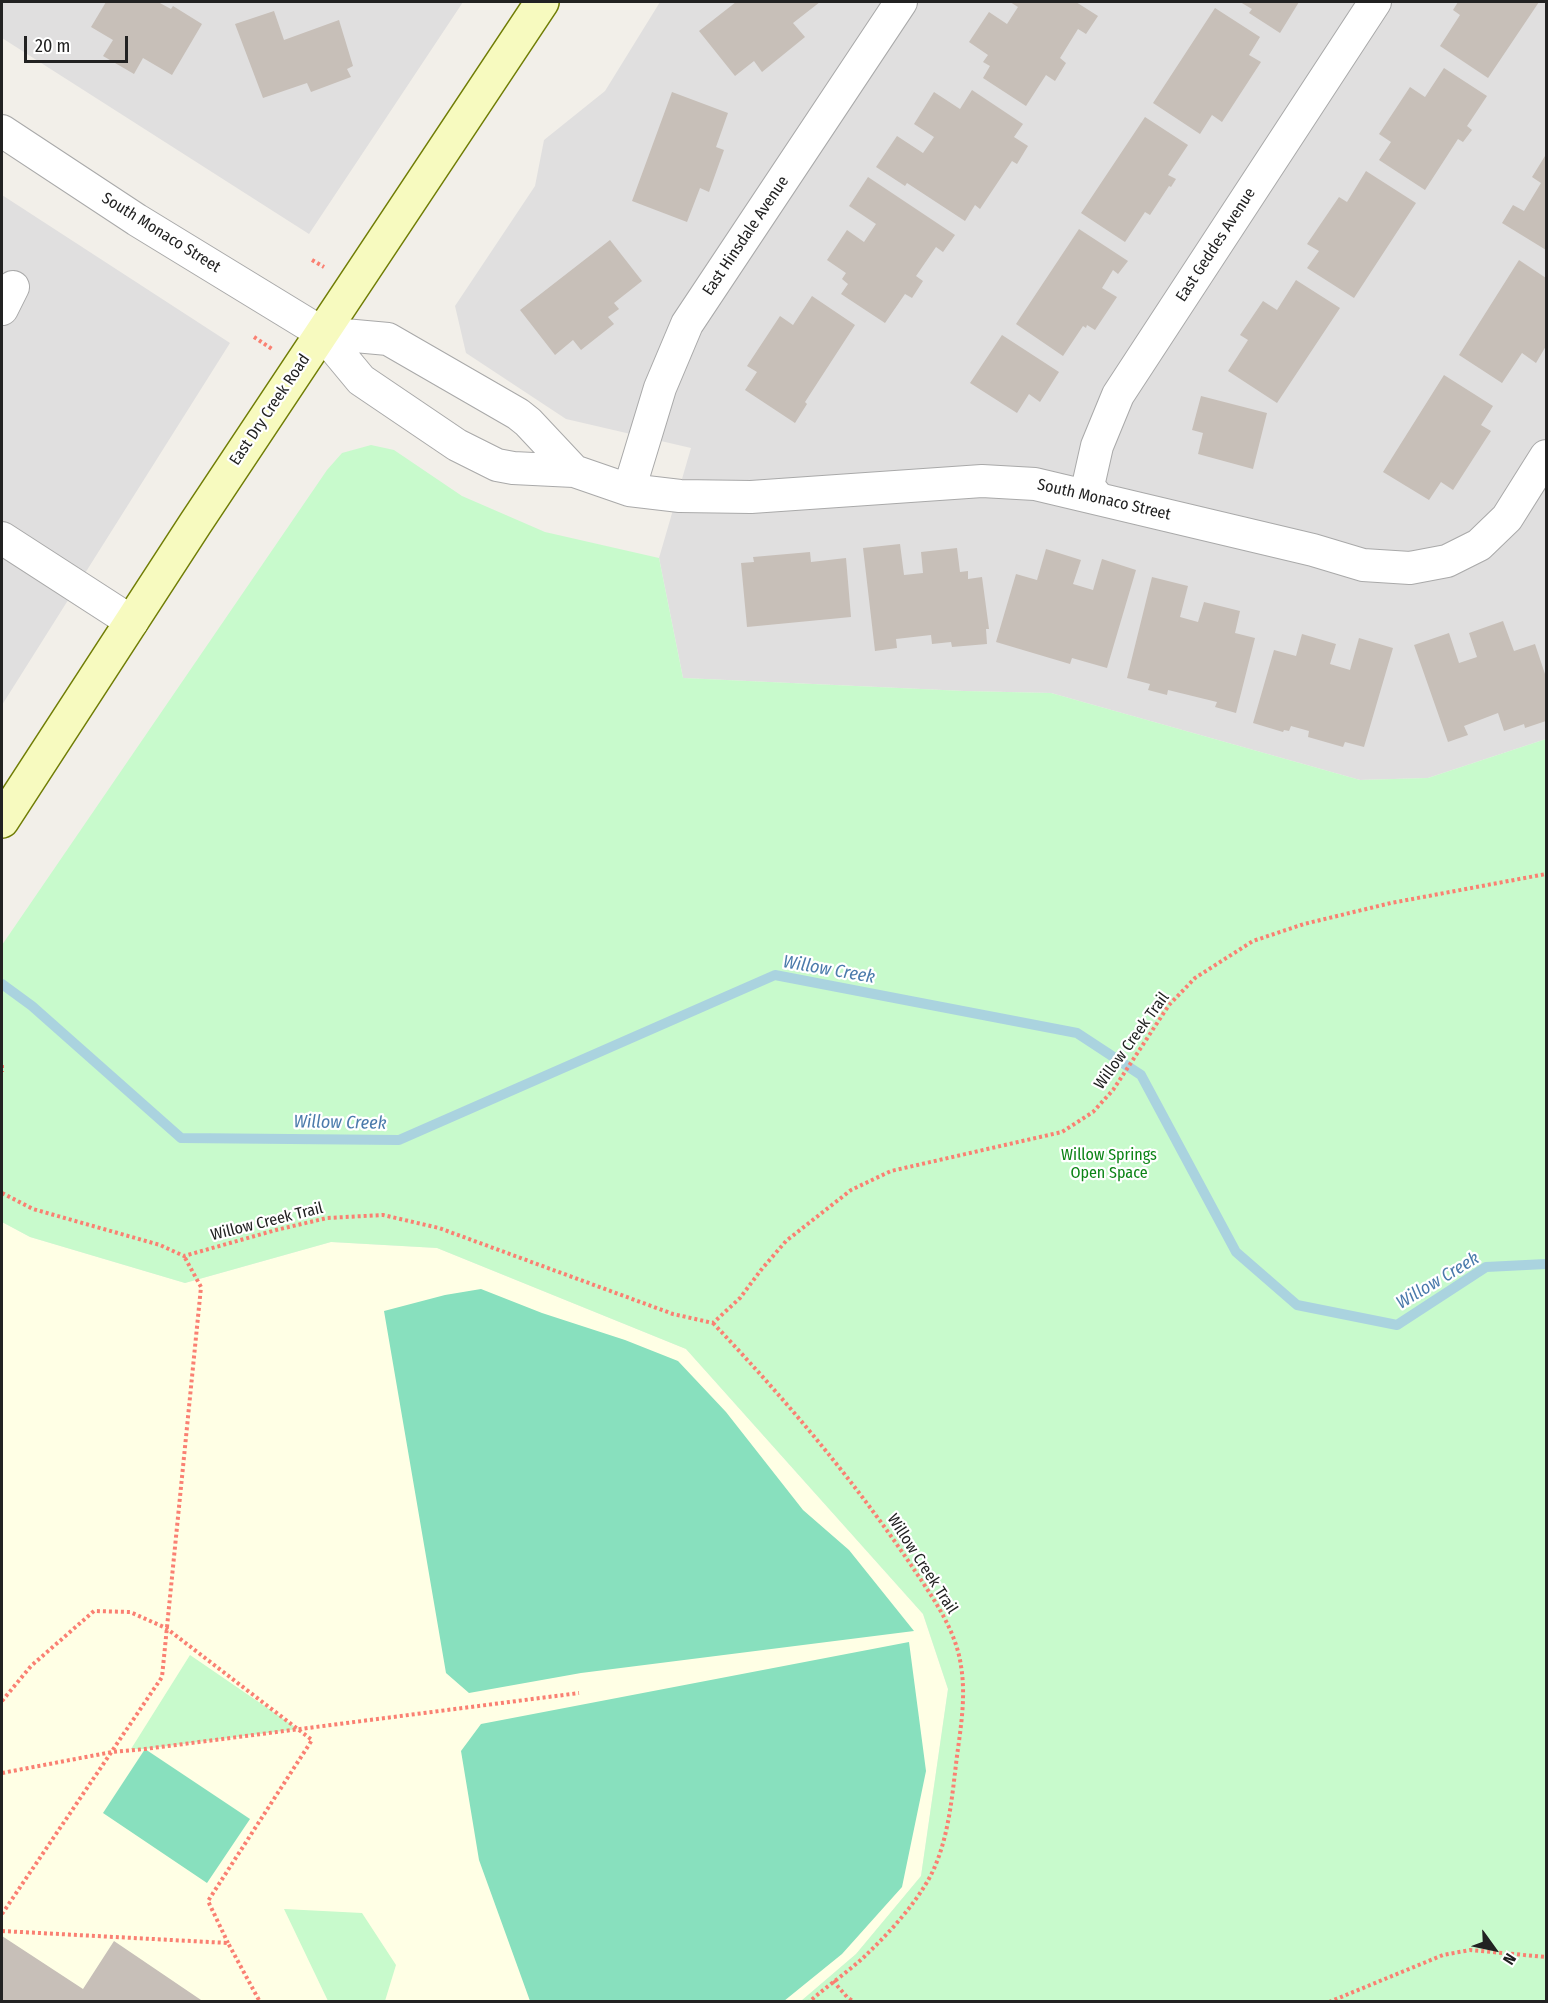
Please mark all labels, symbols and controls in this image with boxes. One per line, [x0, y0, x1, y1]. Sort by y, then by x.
scale bar [27, 24, 130, 62]
text: 20 m [35, 35, 70, 57]
street label: East Hinsdale Avenue [699, 173, 793, 299]
street label: East Geddes Avenue [1172, 185, 1260, 305]
street label: South Monaco Street [98, 189, 224, 277]
street label: East Dry Creek Road [226, 351, 314, 469]
street label: South Monaco Street [1035, 475, 1173, 525]
water label: Willow Creek [781, 951, 877, 989]
street label: Willow Creek Trail [1090, 989, 1174, 1093]
water label: Willow Creek [293, 1111, 387, 1135]
park label: Willow Springs Open Space [1061, 1146, 1157, 1184]
street label: Willow Creek Trail [209, 1199, 325, 1245]
water label: Willow Creek [1393, 1248, 1483, 1314]
street label: Willow Creek Trail [883, 1510, 961, 1618]
north arrow [1464, 1919, 1524, 1979]
text: N [1499, 1950, 1520, 1968]

